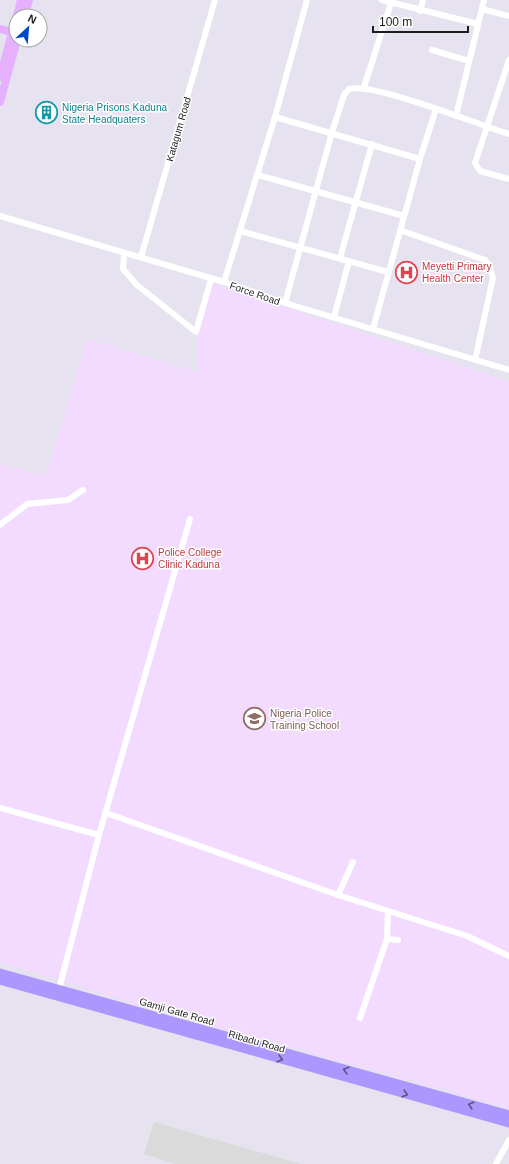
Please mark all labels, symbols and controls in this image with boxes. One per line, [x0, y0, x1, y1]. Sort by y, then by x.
north arrow [8, 8, 48, 48]
scale bar [373, 8, 468, 34]
text: N [26, 12, 39, 26]
text: 100 m [379, 15, 412, 29]
street label: Katagum Road [164, 96, 193, 163]
building icon: Nigeria Prisons Kaduna State Headquaters [33, 100, 59, 126]
place label: Nigeria Prisons Kaduna State Headquaters [62, 102, 167, 125]
hospital icon: Meyetti Primary Health Center [393, 259, 419, 285]
place label: Meyetti Primary Health Center [422, 261, 491, 284]
street label: Force Road [228, 280, 281, 307]
hospital icon: Police College Clinic Kaduna [130, 545, 156, 571]
place label: Police College Clinic Kaduna [158, 547, 222, 570]
school or university icon: Nigeria Police Training School [241, 706, 267, 732]
place label: Nigeria Police Training School [270, 708, 339, 731]
street label: Gamji Gate Road [138, 996, 216, 1027]
street label: Ribadu Road [227, 1028, 286, 1055]
one-way arrow [276, 1054, 283, 1063]
one-way arrow [343, 1066, 350, 1075]
one-way arrow [401, 1089, 408, 1098]
one-way arrow [468, 1101, 475, 1110]

